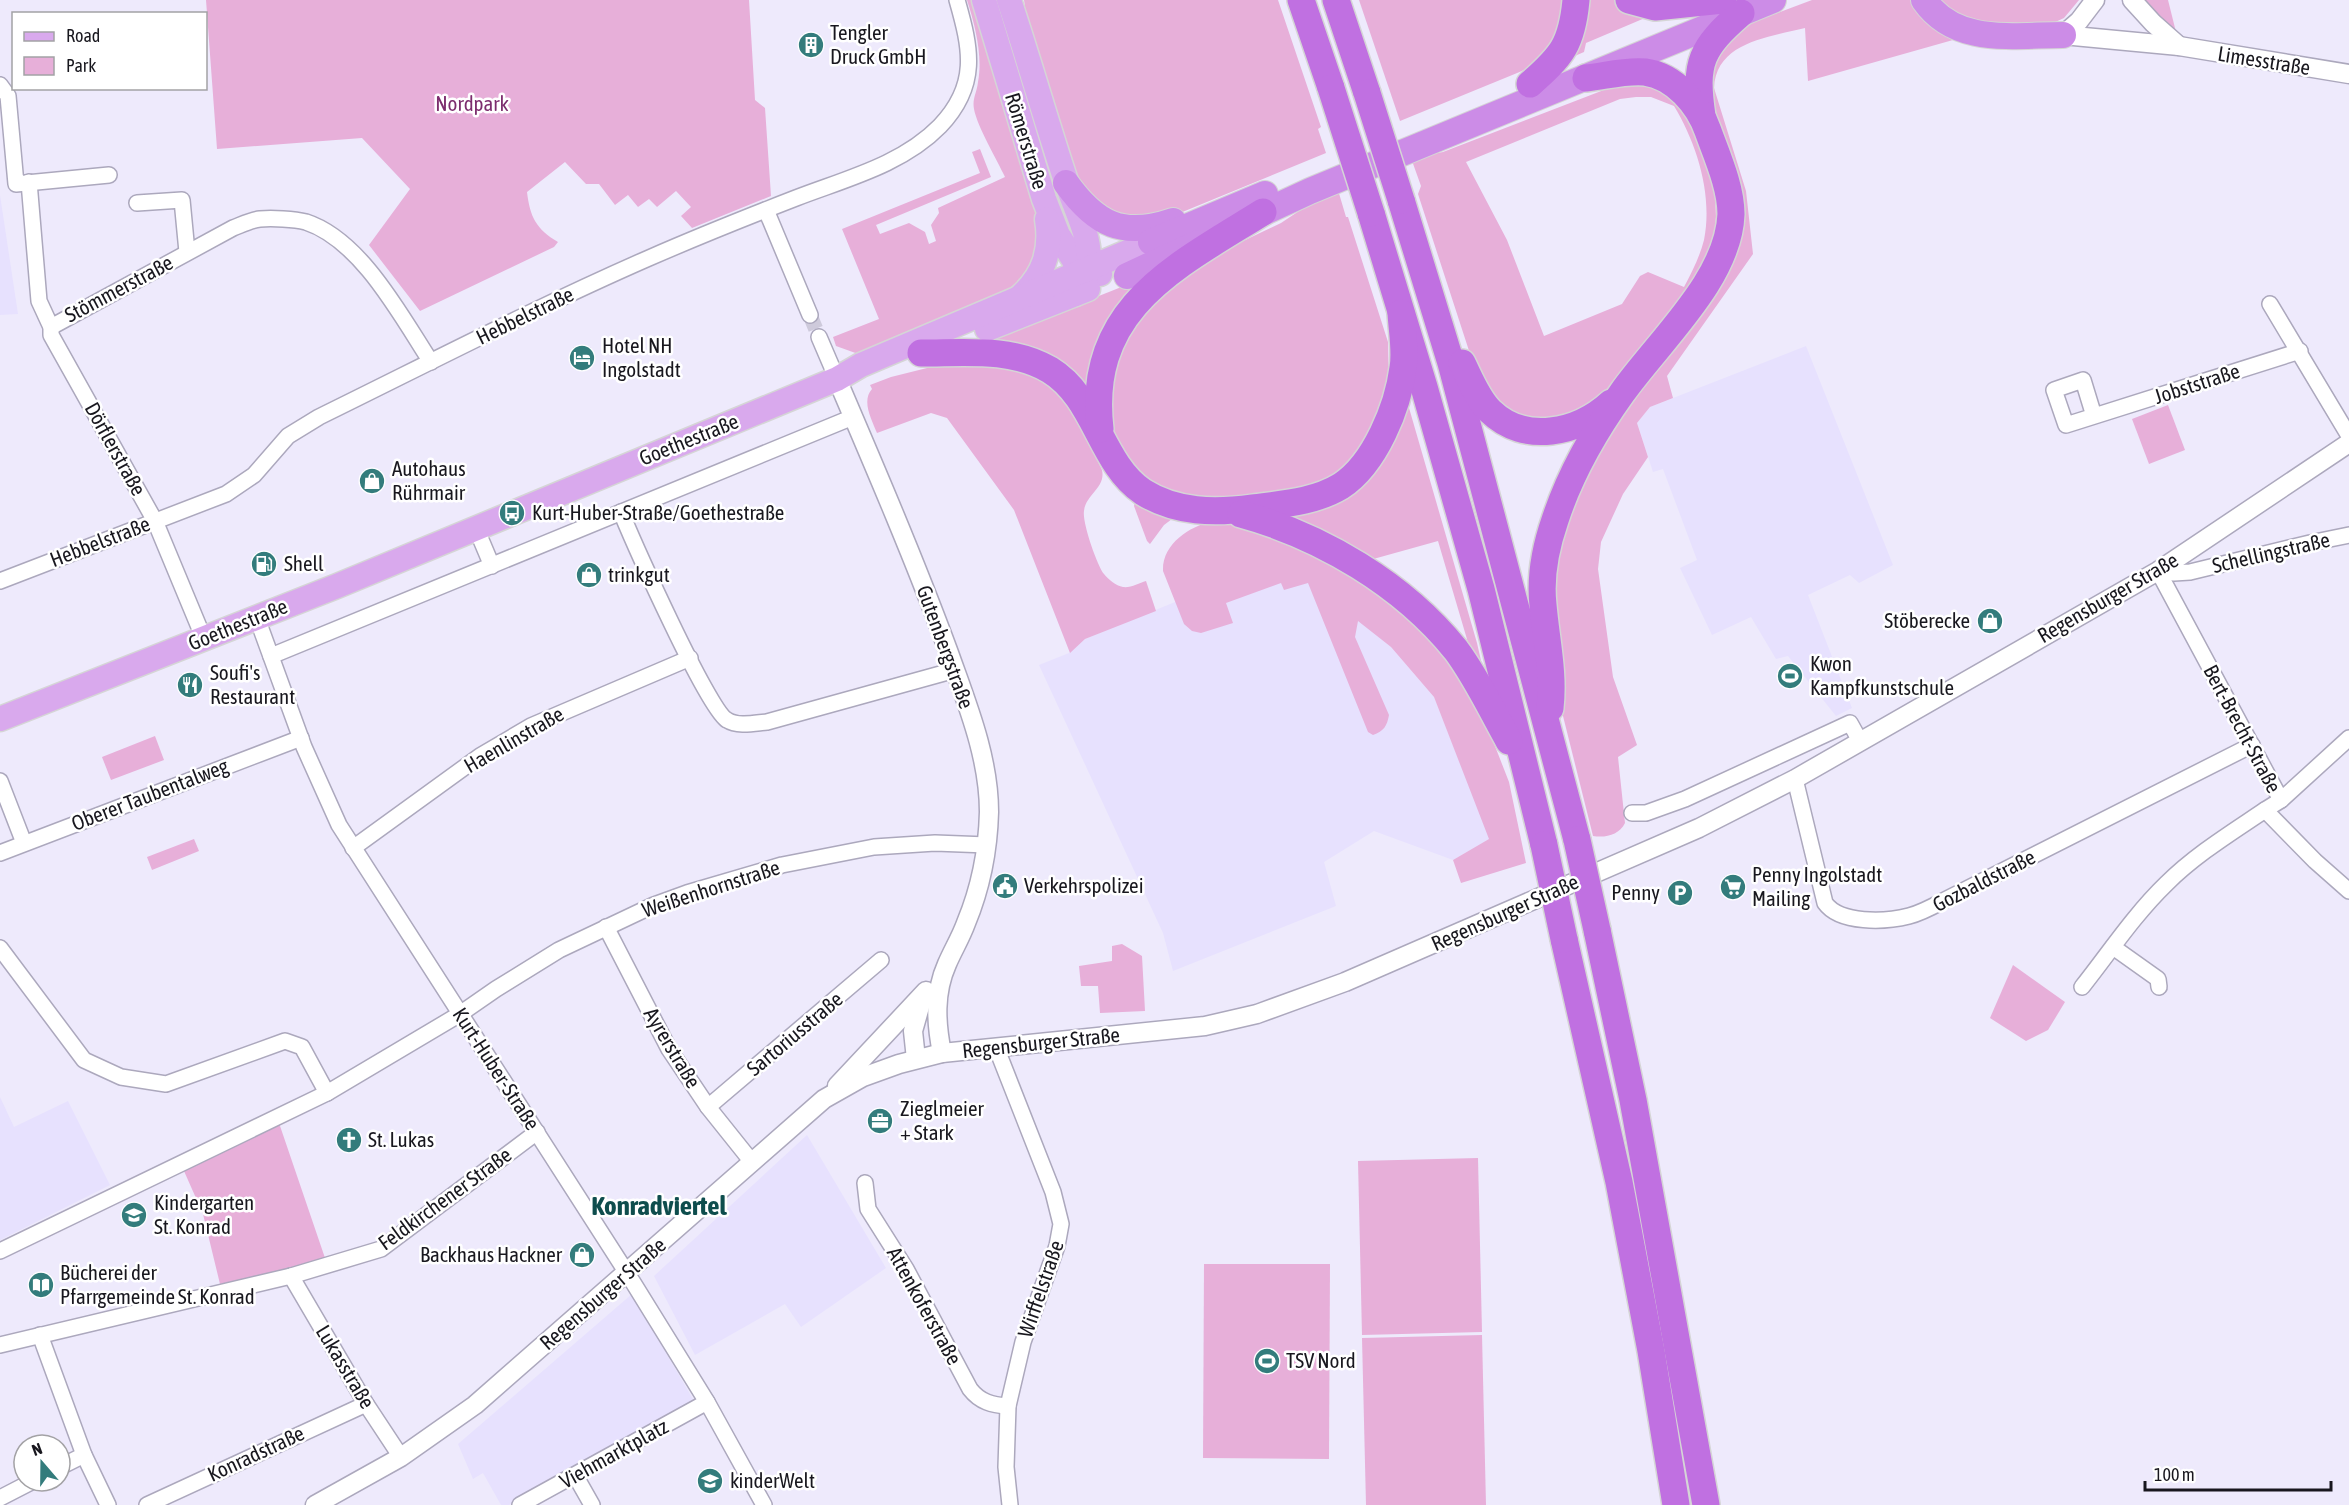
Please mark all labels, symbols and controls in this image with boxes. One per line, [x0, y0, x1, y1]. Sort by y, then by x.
legend [12, 12, 207, 90]
place label: Tengler Druck GmbH [830, 20, 926, 68]
text: Road [66, 25, 100, 46]
building icon: Tengler Druck GmbH [796, 30, 826, 60]
street label: Limesstraße [2216, 41, 2312, 79]
text: Park [66, 55, 96, 76]
street label: Römerstraße [1001, 90, 1053, 192]
park label: Nordpark [435, 91, 509, 115]
street label: Stömmerstraße [60, 250, 177, 327]
street label: Hebbelstraße [472, 281, 577, 349]
place label: Hotel NH Ingolstadt [602, 333, 681, 381]
hotel icon: Hotel NH Ingolstadt [567, 343, 597, 373]
street label: Jobststraße [2151, 358, 2242, 408]
street label: Dörflerstraße [80, 398, 151, 499]
street label: Goethestraße [636, 408, 742, 470]
place label: Autohaus Rührmair [392, 456, 466, 504]
shop icon: Autohaus Rührmair [357, 466, 387, 496]
bus stop icon: Kurt-Huber-Straße/Goethestraße [497, 498, 527, 528]
place label: Kurt-Huber-Straße/Goethestraße [532, 500, 784, 524]
street label: Hebbelstraße [46, 511, 153, 571]
street label: Schellingstraße [2210, 527, 2332, 577]
street label: Regensburger Straße [2033, 547, 2182, 647]
fuel station icon: Shell [249, 549, 279, 579]
place label: Shell [284, 551, 324, 575]
shop icon: trinkgut [574, 560, 604, 590]
place label: trinkgut [608, 562, 670, 586]
street label: Gutenbergstraße [913, 582, 979, 712]
street label: Goethestraße [185, 593, 291, 655]
shop icon: Stöberecke [1975, 606, 2005, 636]
place label: Stöberecke [1884, 608, 1970, 632]
place label: Kwon Kampfkunstschule [1810, 651, 1954, 699]
place label: Soufi's Restaurant [210, 660, 295, 708]
street label: Bert-Brecht-Straße [2199, 660, 2287, 797]
sports icon: Kwon Kampfkunstschule [1775, 661, 1805, 691]
restaurant icon: Soufi's Restaurant [175, 670, 205, 700]
street label: Haenlinstraße [460, 701, 567, 777]
street label: Oberer Taubentalweg [68, 753, 231, 835]
street label: Gozbaldstraße [1928, 844, 2039, 916]
street label: Weißenhornstraße [639, 854, 783, 922]
place label: Penny Ingolstadt Mailing [1752, 862, 1882, 910]
street label: Regensburger Straße [1427, 869, 1582, 955]
public building icon: Verkehrspolizei [990, 871, 1020, 901]
supermarket icon: Penny Ingolstadt Mailing [1718, 872, 1748, 902]
place label: Verkehrspolizei [1024, 873, 1143, 897]
parking icon: Penny [1665, 878, 1695, 908]
place label: Penny [1611, 880, 1660, 904]
street label: Sartoriusstraße [742, 986, 847, 1080]
street label: Kurt-Huber-Straße [448, 1003, 545, 1134]
street label: Ayrerstraße [640, 1003, 706, 1092]
street label: Regensburger Straße [961, 1022, 1121, 1062]
place label: Zieglmeier + Stark [900, 1096, 984, 1144]
office icon: Zieglmeier + Stark [865, 1106, 895, 1136]
church icon: St. Lukas [334, 1125, 364, 1155]
place label: St. Lukas [368, 1127, 434, 1151]
street label: Feldkirchener Straße [373, 1142, 516, 1255]
place label: Kindergarten St. Konrad [154, 1190, 254, 1238]
district label: Konradviertel [591, 1190, 728, 1221]
school or university icon: Kindergarten St. Konrad [119, 1200, 149, 1230]
street label: Regensburger Straße [535, 1232, 670, 1354]
street label: Wirffelstraße [1012, 1237, 1068, 1340]
shop icon: Backhaus Hackner [567, 1240, 597, 1270]
place label: Backhaus Hackner [420, 1242, 563, 1266]
street label: Attenkoferstraße [883, 1243, 967, 1368]
place label: Bücherei der Pfarrgemeinde St. Konrad [60, 1260, 255, 1308]
library icon: Bücherei der Pfarrgemeinde St. Konrad [26, 1270, 56, 1300]
street label: Lukasstraße [312, 1320, 380, 1413]
sports icon: TSV Nord [1252, 1346, 1282, 1376]
place label: TSV Nord [1286, 1348, 1356, 1372]
street label: Viehmarktplatz [555, 1413, 672, 1493]
street label: Konradstraße [203, 1420, 308, 1486]
north arrow [12, 1433, 72, 1493]
text: N [29, 1439, 44, 1459]
scale bar [2145, 1454, 2331, 1492]
text: 100 m [2154, 1464, 2195, 1485]
school or university icon: kinderWelt [695, 1466, 725, 1496]
place label: kinderWelt [730, 1468, 815, 1492]

